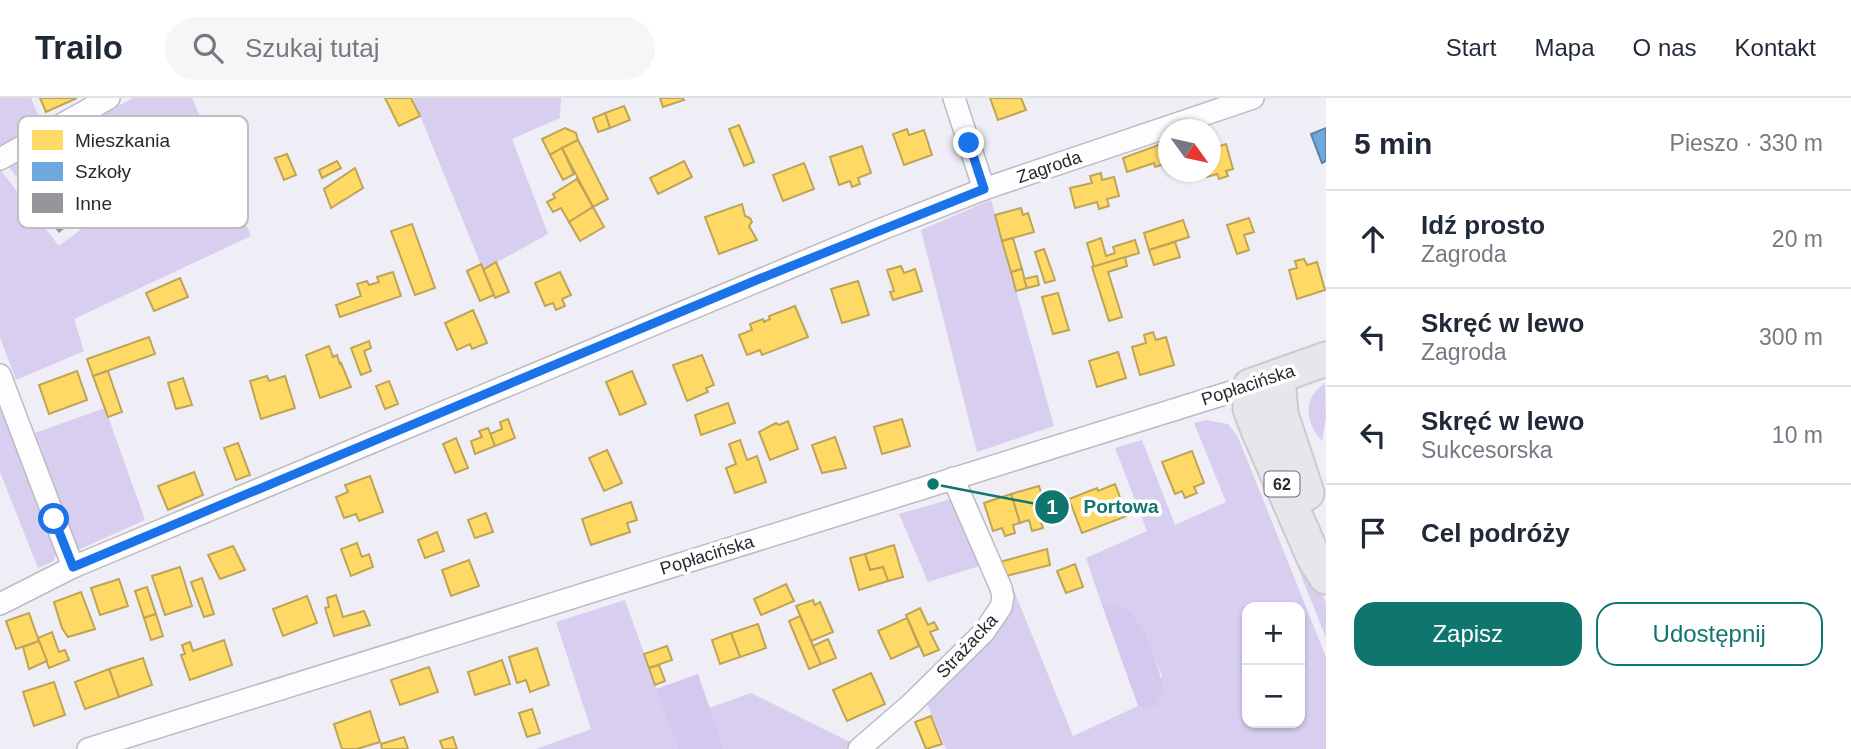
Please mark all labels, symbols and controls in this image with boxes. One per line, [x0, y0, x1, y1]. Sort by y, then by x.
search box [165, 17, 655, 80]
text: Trailo [35, 29, 123, 66]
icon: search [189, 29, 227, 67]
text: Szukaj tutaj [245, 33, 379, 63]
text: Start [1446, 34, 1497, 61]
text: Mapa [1535, 34, 1595, 61]
text: O nas [1633, 34, 1697, 61]
text: Kontakt [1735, 34, 1816, 61]
legend [18, 116, 248, 228]
north arrow [1158, 119, 1221, 182]
route end [953, 127, 984, 158]
text: 5 min [1354, 127, 1432, 160]
text: Mieszkania [75, 130, 170, 151]
text: Pieszo · 330 m [1670, 130, 1823, 156]
street label: Zagroda [1014, 146, 1085, 187]
text: Szkoły [75, 161, 131, 182]
text: Inne [75, 193, 112, 214]
text: Idź prosto [1421, 210, 1545, 240]
icon: ahead [1354, 220, 1392, 258]
text: 20 m [1772, 226, 1823, 252]
text: Zagroda [1421, 241, 1507, 267]
text: Skręć w lewo [1421, 308, 1584, 338]
icon: left [1354, 318, 1392, 356]
text: 300 m [1759, 324, 1823, 350]
text: Zagroda [1421, 339, 1507, 365]
street label: Popłacińska [1199, 360, 1298, 410]
text: Skręć w lewo [1421, 406, 1584, 436]
icon: left [1354, 416, 1392, 454]
text: 10 m [1772, 422, 1823, 448]
text: Sukcesorska [1421, 437, 1553, 463]
road number: 62 [1264, 472, 1300, 496]
callout: Portowa [1035, 487, 1173, 527]
text: 1 [1046, 495, 1058, 518]
text: Portowa [1084, 496, 1159, 517]
route start [38, 503, 69, 534]
icon: arrive [1354, 514, 1392, 552]
text: Cel podróży [1421, 518, 1570, 548]
street label: Popłacińska [658, 531, 757, 579]
map controls [1242, 602, 1305, 728]
button: + [1242, 602, 1305, 665]
button: Zapisz [1354, 602, 1582, 666]
button: Udostępnij [1596, 602, 1823, 666]
street label: Strażacka [932, 609, 1002, 682]
button: − [1242, 665, 1305, 728]

